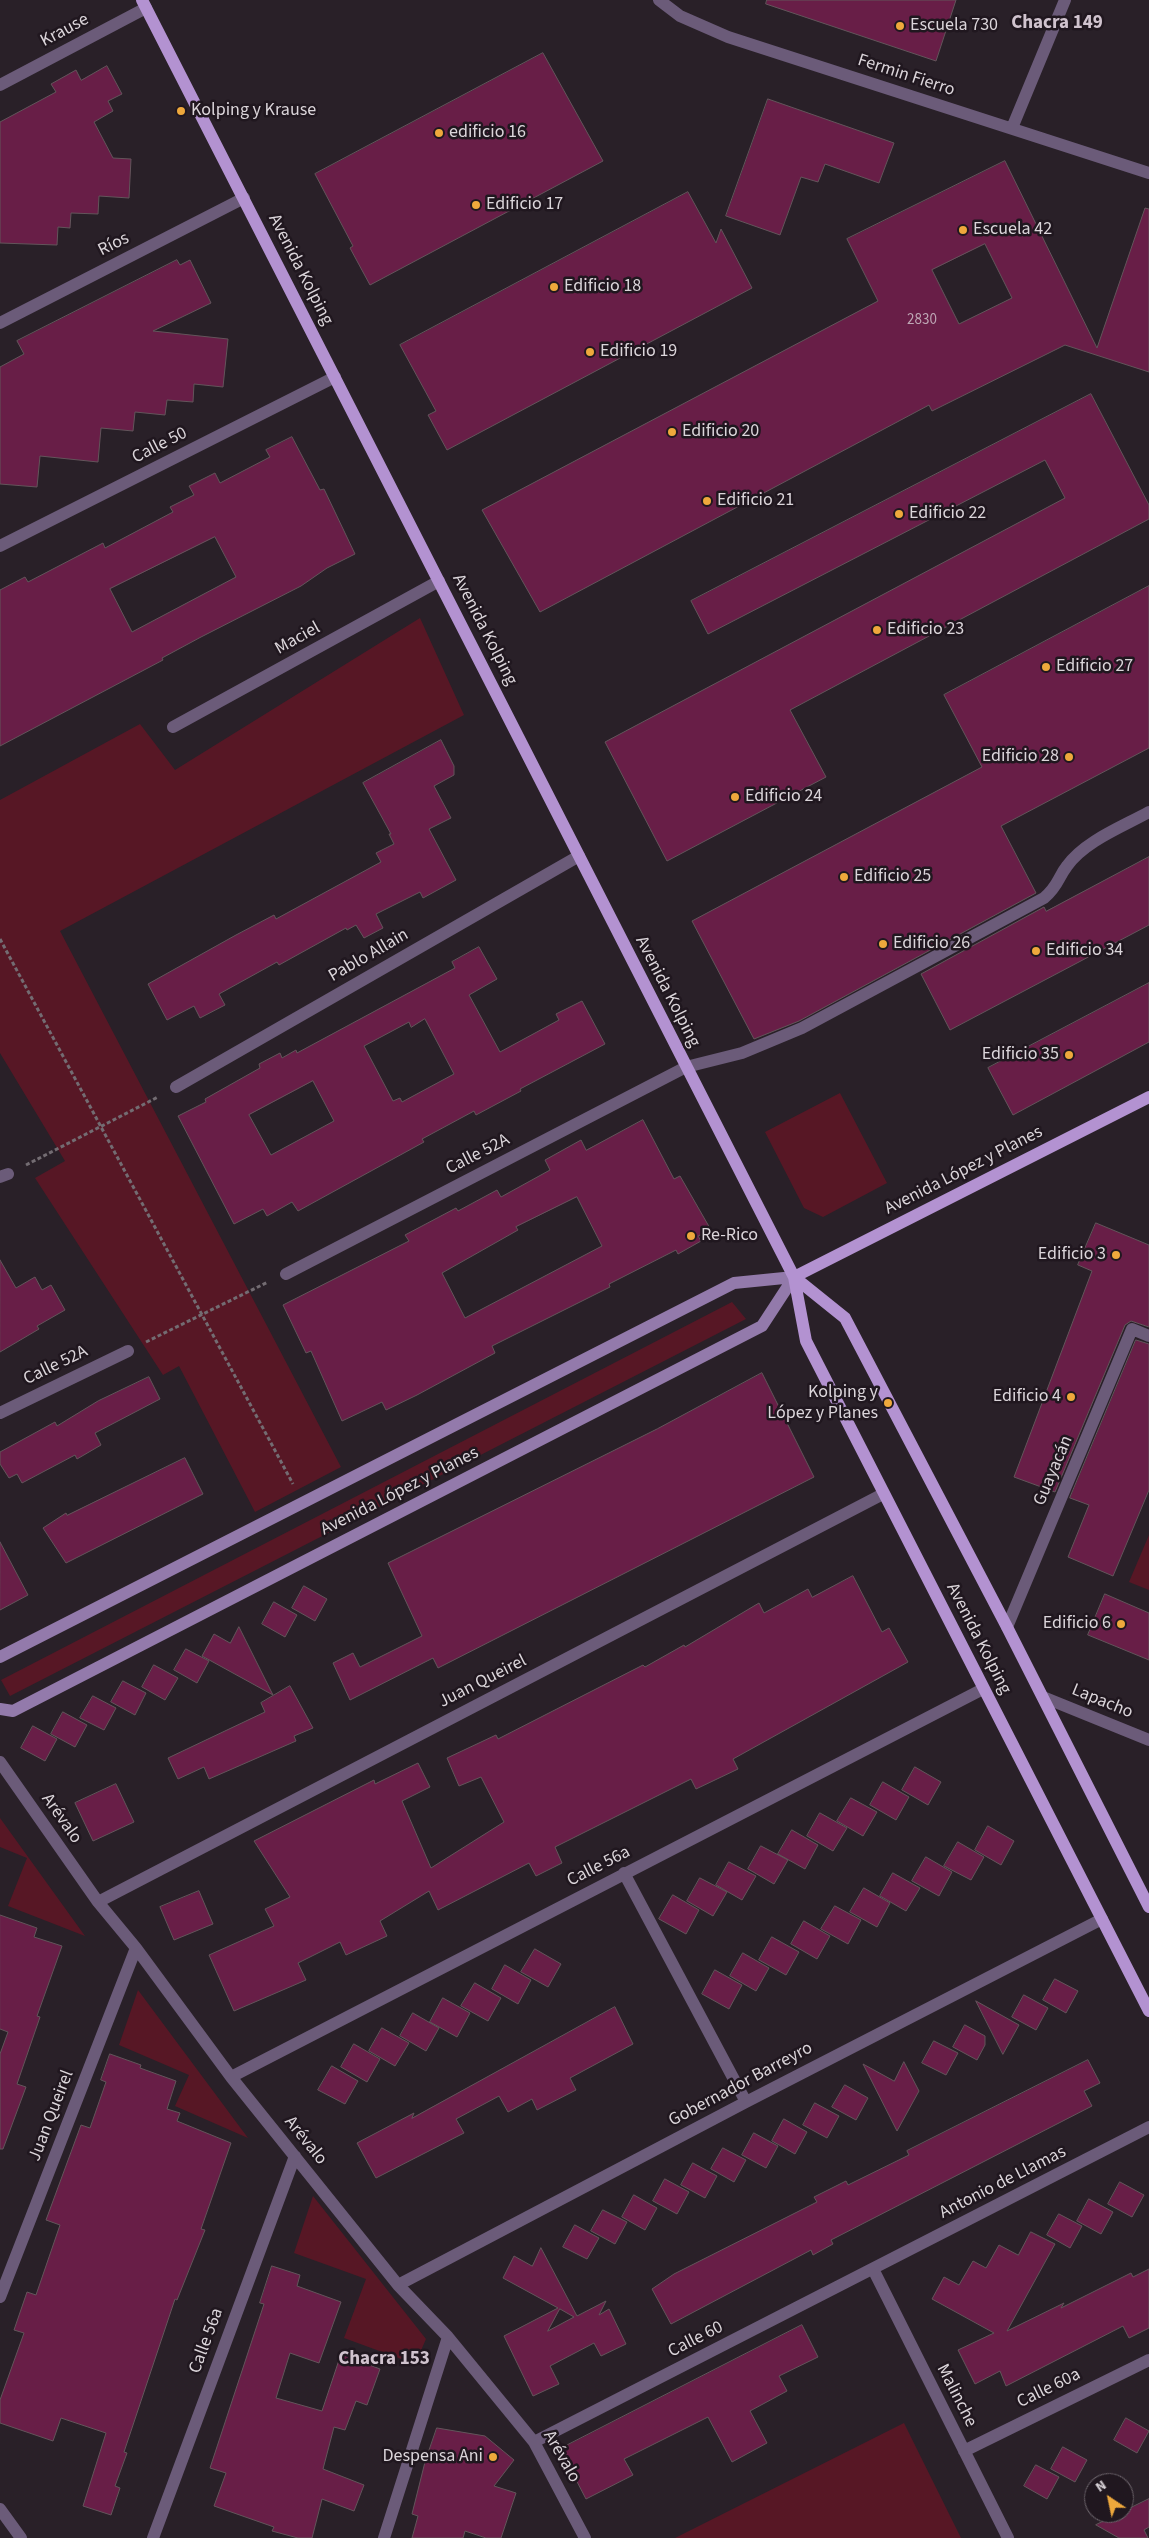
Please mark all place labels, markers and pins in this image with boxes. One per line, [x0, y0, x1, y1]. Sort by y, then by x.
place label: Escuela 730 [910, 15, 998, 37]
marker: Escuela 730 [894, 20, 906, 32]
place label: Kolping y Krause [191, 100, 316, 122]
marker: Kolping y Krause [175, 105, 187, 117]
place label: edificio 16 [449, 122, 526, 144]
marker: edificio 16 [433, 127, 445, 139]
place label: Edificio 17 [486, 194, 563, 216]
marker: Edificio 17 [470, 199, 482, 211]
place label: Escuela 42 [973, 219, 1052, 241]
marker: Escuela 42 [957, 224, 969, 236]
place label: Edificio 18 [564, 276, 641, 298]
marker: Edificio 18 [548, 281, 560, 293]
place label: Edificio 19 [600, 341, 677, 363]
marker: Edificio 19 [584, 346, 596, 358]
place label: Edificio 20 [682, 421, 759, 443]
marker: Edificio 20 [666, 426, 678, 438]
place label: Edificio 21 [717, 490, 794, 512]
marker: Edificio 21 [701, 495, 713, 507]
place label: Edificio 22 [909, 503, 986, 525]
marker: Edificio 22 [893, 508, 905, 520]
place label: Edificio 23 [887, 619, 964, 641]
marker: Edificio 23 [871, 624, 883, 636]
place label: Edificio 27 [1056, 656, 1133, 678]
marker: Edificio 27 [1040, 661, 1052, 673]
place label: Edificio 28 [982, 746, 1059, 768]
marker: Edificio 28 [1063, 751, 1075, 763]
place label: Edificio 24 [745, 786, 822, 808]
marker: Edificio 24 [729, 791, 741, 803]
place label: Edificio 25 [854, 866, 931, 888]
marker: Edificio 25 [838, 871, 850, 883]
place label: Edificio 26 [893, 933, 970, 955]
marker: Edificio 26 [877, 938, 889, 950]
place label: Edificio 34 [1046, 940, 1123, 962]
marker: Edificio 34 [1030, 945, 1042, 957]
place label: Edificio 35 [982, 1044, 1059, 1066]
marker: Edificio 35 [1063, 1049, 1075, 1061]
place label: Re-Rico [701, 1225, 758, 1247]
marker: Re-Rico [685, 1230, 697, 1242]
place label: Edificio 3 [1038, 1244, 1106, 1266]
marker: Edificio 3 [1110, 1249, 1122, 1261]
place label: Kolping y López y Planes [767, 1382, 878, 1425]
place label: Edificio 4 [993, 1386, 1061, 1408]
marker: Edificio 4 [1065, 1391, 1077, 1403]
marker: Kolping y López y Planes [882, 1397, 894, 1409]
place label: Edificio 6 [1043, 1613, 1111, 1635]
marker: Edificio 6 [1115, 1618, 1127, 1630]
place label: Despensa Ani [382, 2446, 483, 2468]
marker: Despensa Ani [487, 2451, 499, 2463]

